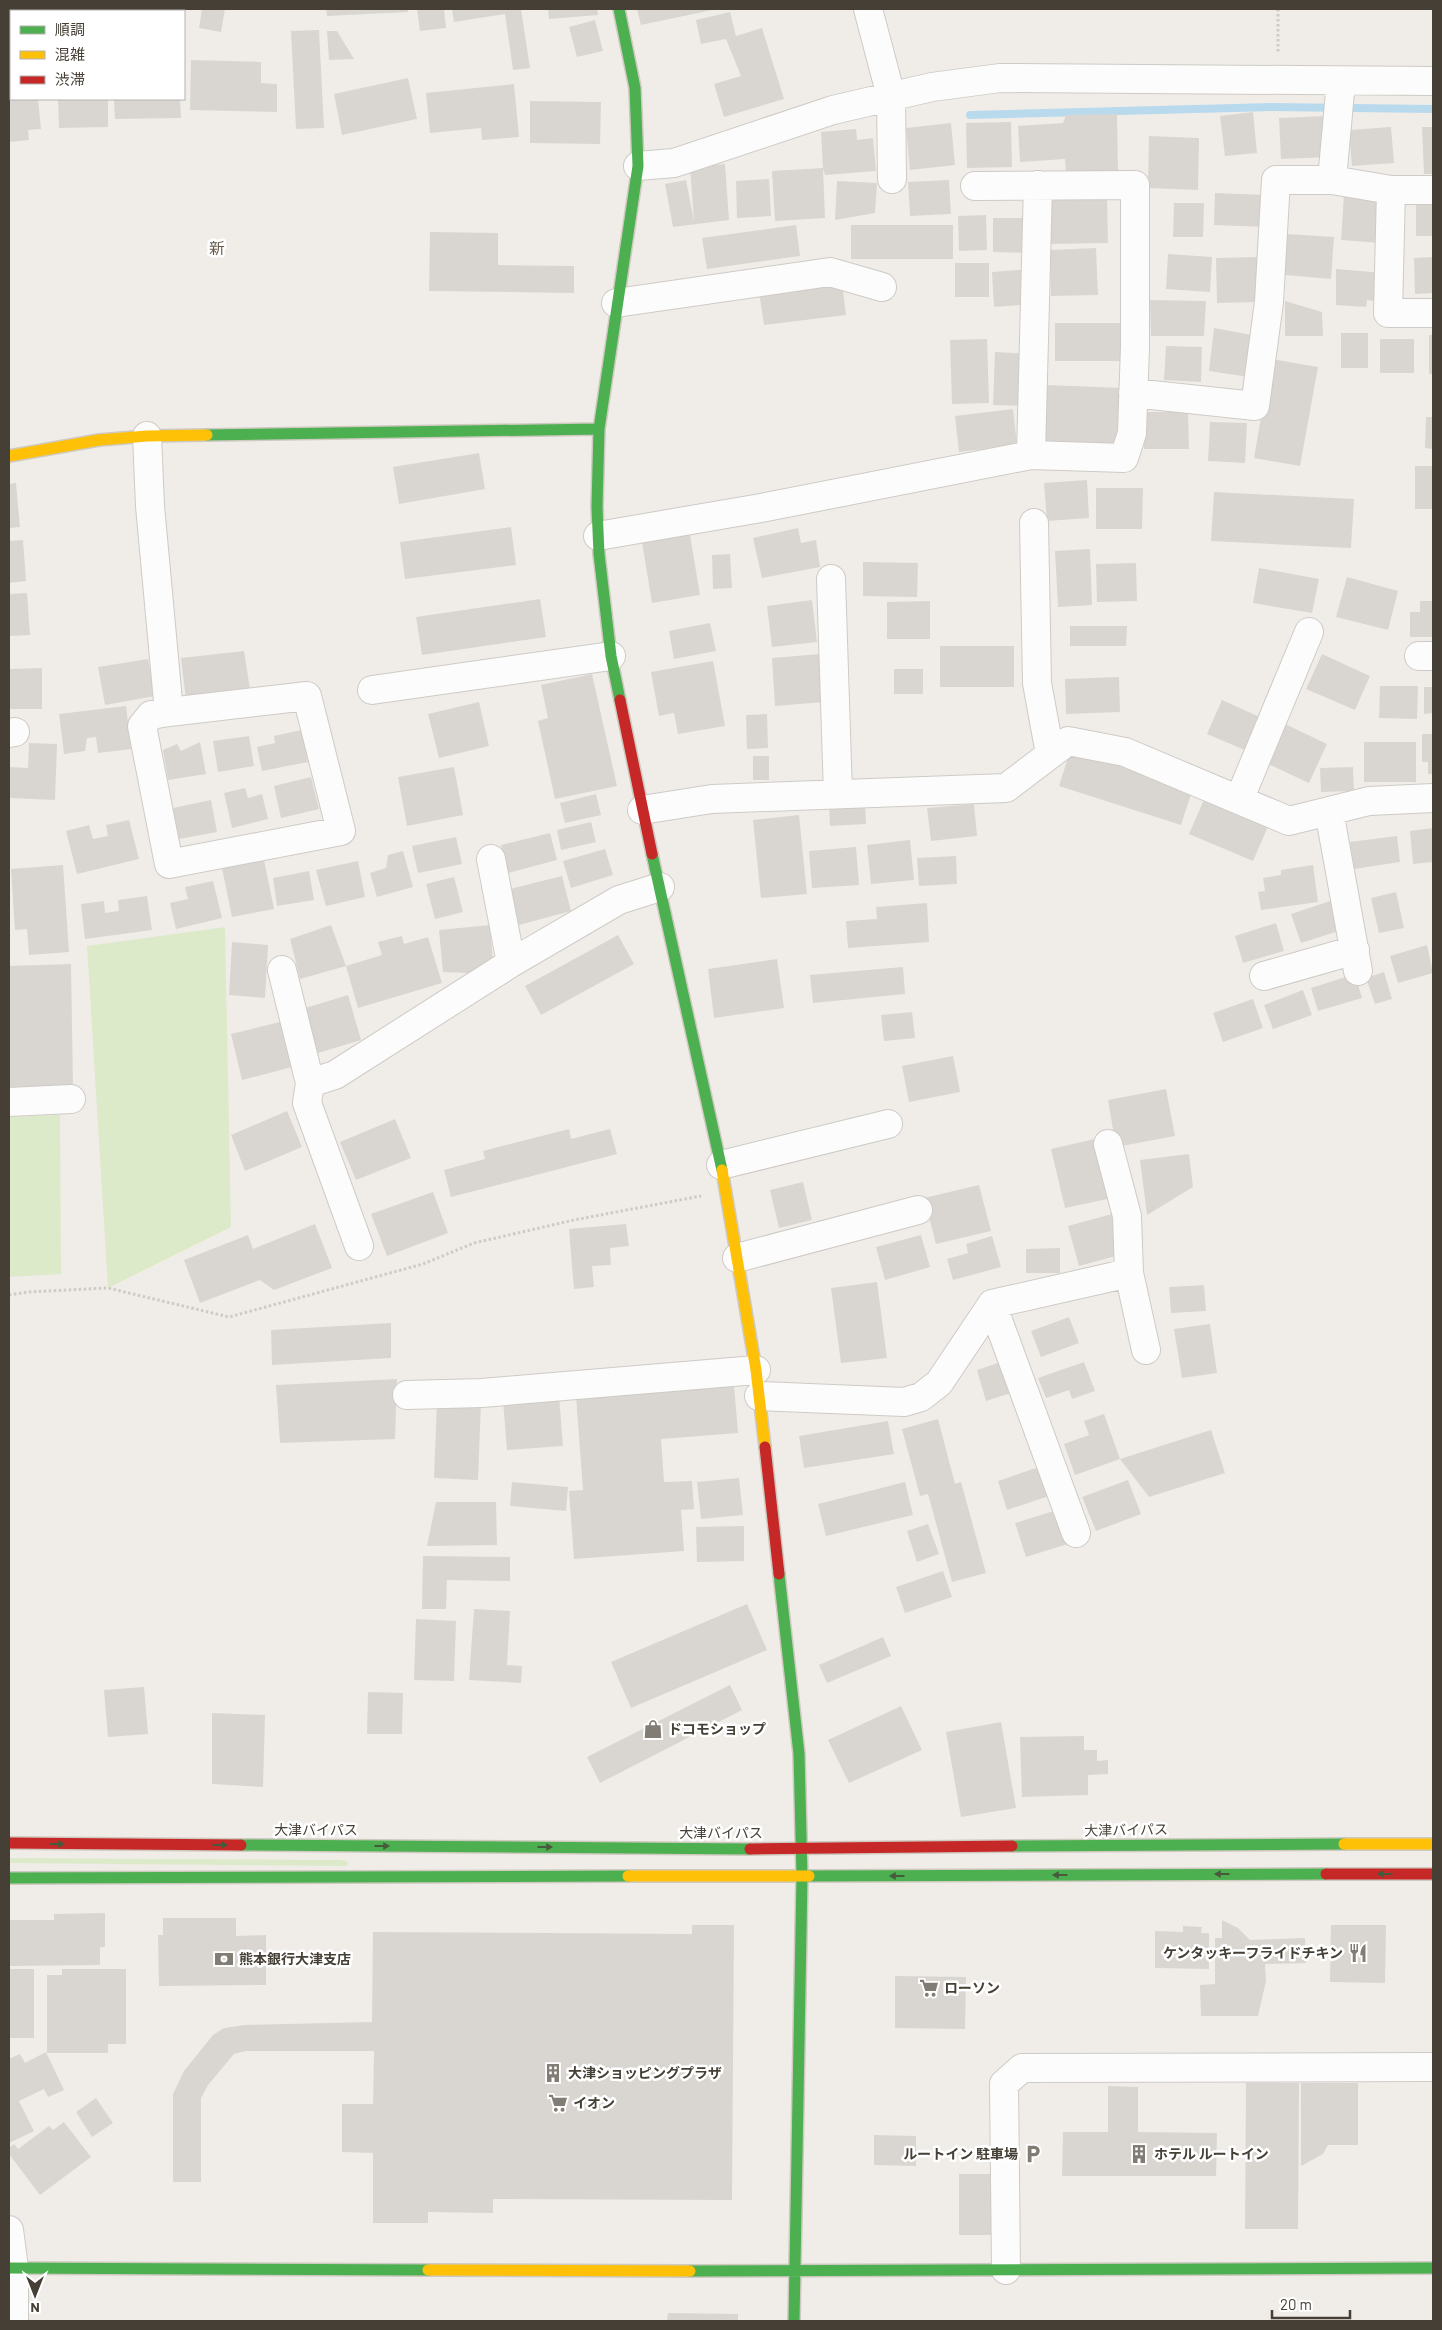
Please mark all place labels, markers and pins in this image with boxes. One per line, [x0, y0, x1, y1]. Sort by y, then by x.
shop icon: ドコモショップ [642, 1718, 664, 1740]
place label: ドコモショップ [668, 1720, 766, 1737]
restaurant icon: ケンタッキーフライドチキン [1347, 1942, 1369, 1964]
place label: ケンタッキーフライドチキン [1163, 1944, 1343, 1961]
bank icon: 熊本銀行大津支店 [213, 1948, 235, 1970]
place label: 熊本銀行大津支店 [239, 1950, 351, 1967]
supermarket icon: ローソン [918, 1977, 940, 1999]
place label: ローソン [944, 1979, 1000, 1996]
building icon: 大津ショッピングプラザ [542, 2062, 564, 2084]
place label: 大津ショッピングプラザ [568, 2064, 722, 2081]
supermarket icon: イオン [547, 2092, 569, 2114]
place label: イオン [573, 2094, 615, 2111]
parking icon: ルートイン 駐車場 [1022, 2143, 1044, 2165]
building icon: ホテル ルートイン [1128, 2143, 1150, 2165]
place label: ルートイン 駐車場 [903, 2145, 1018, 2162]
place label: ホテル ルートイン [1154, 2145, 1269, 2162]

